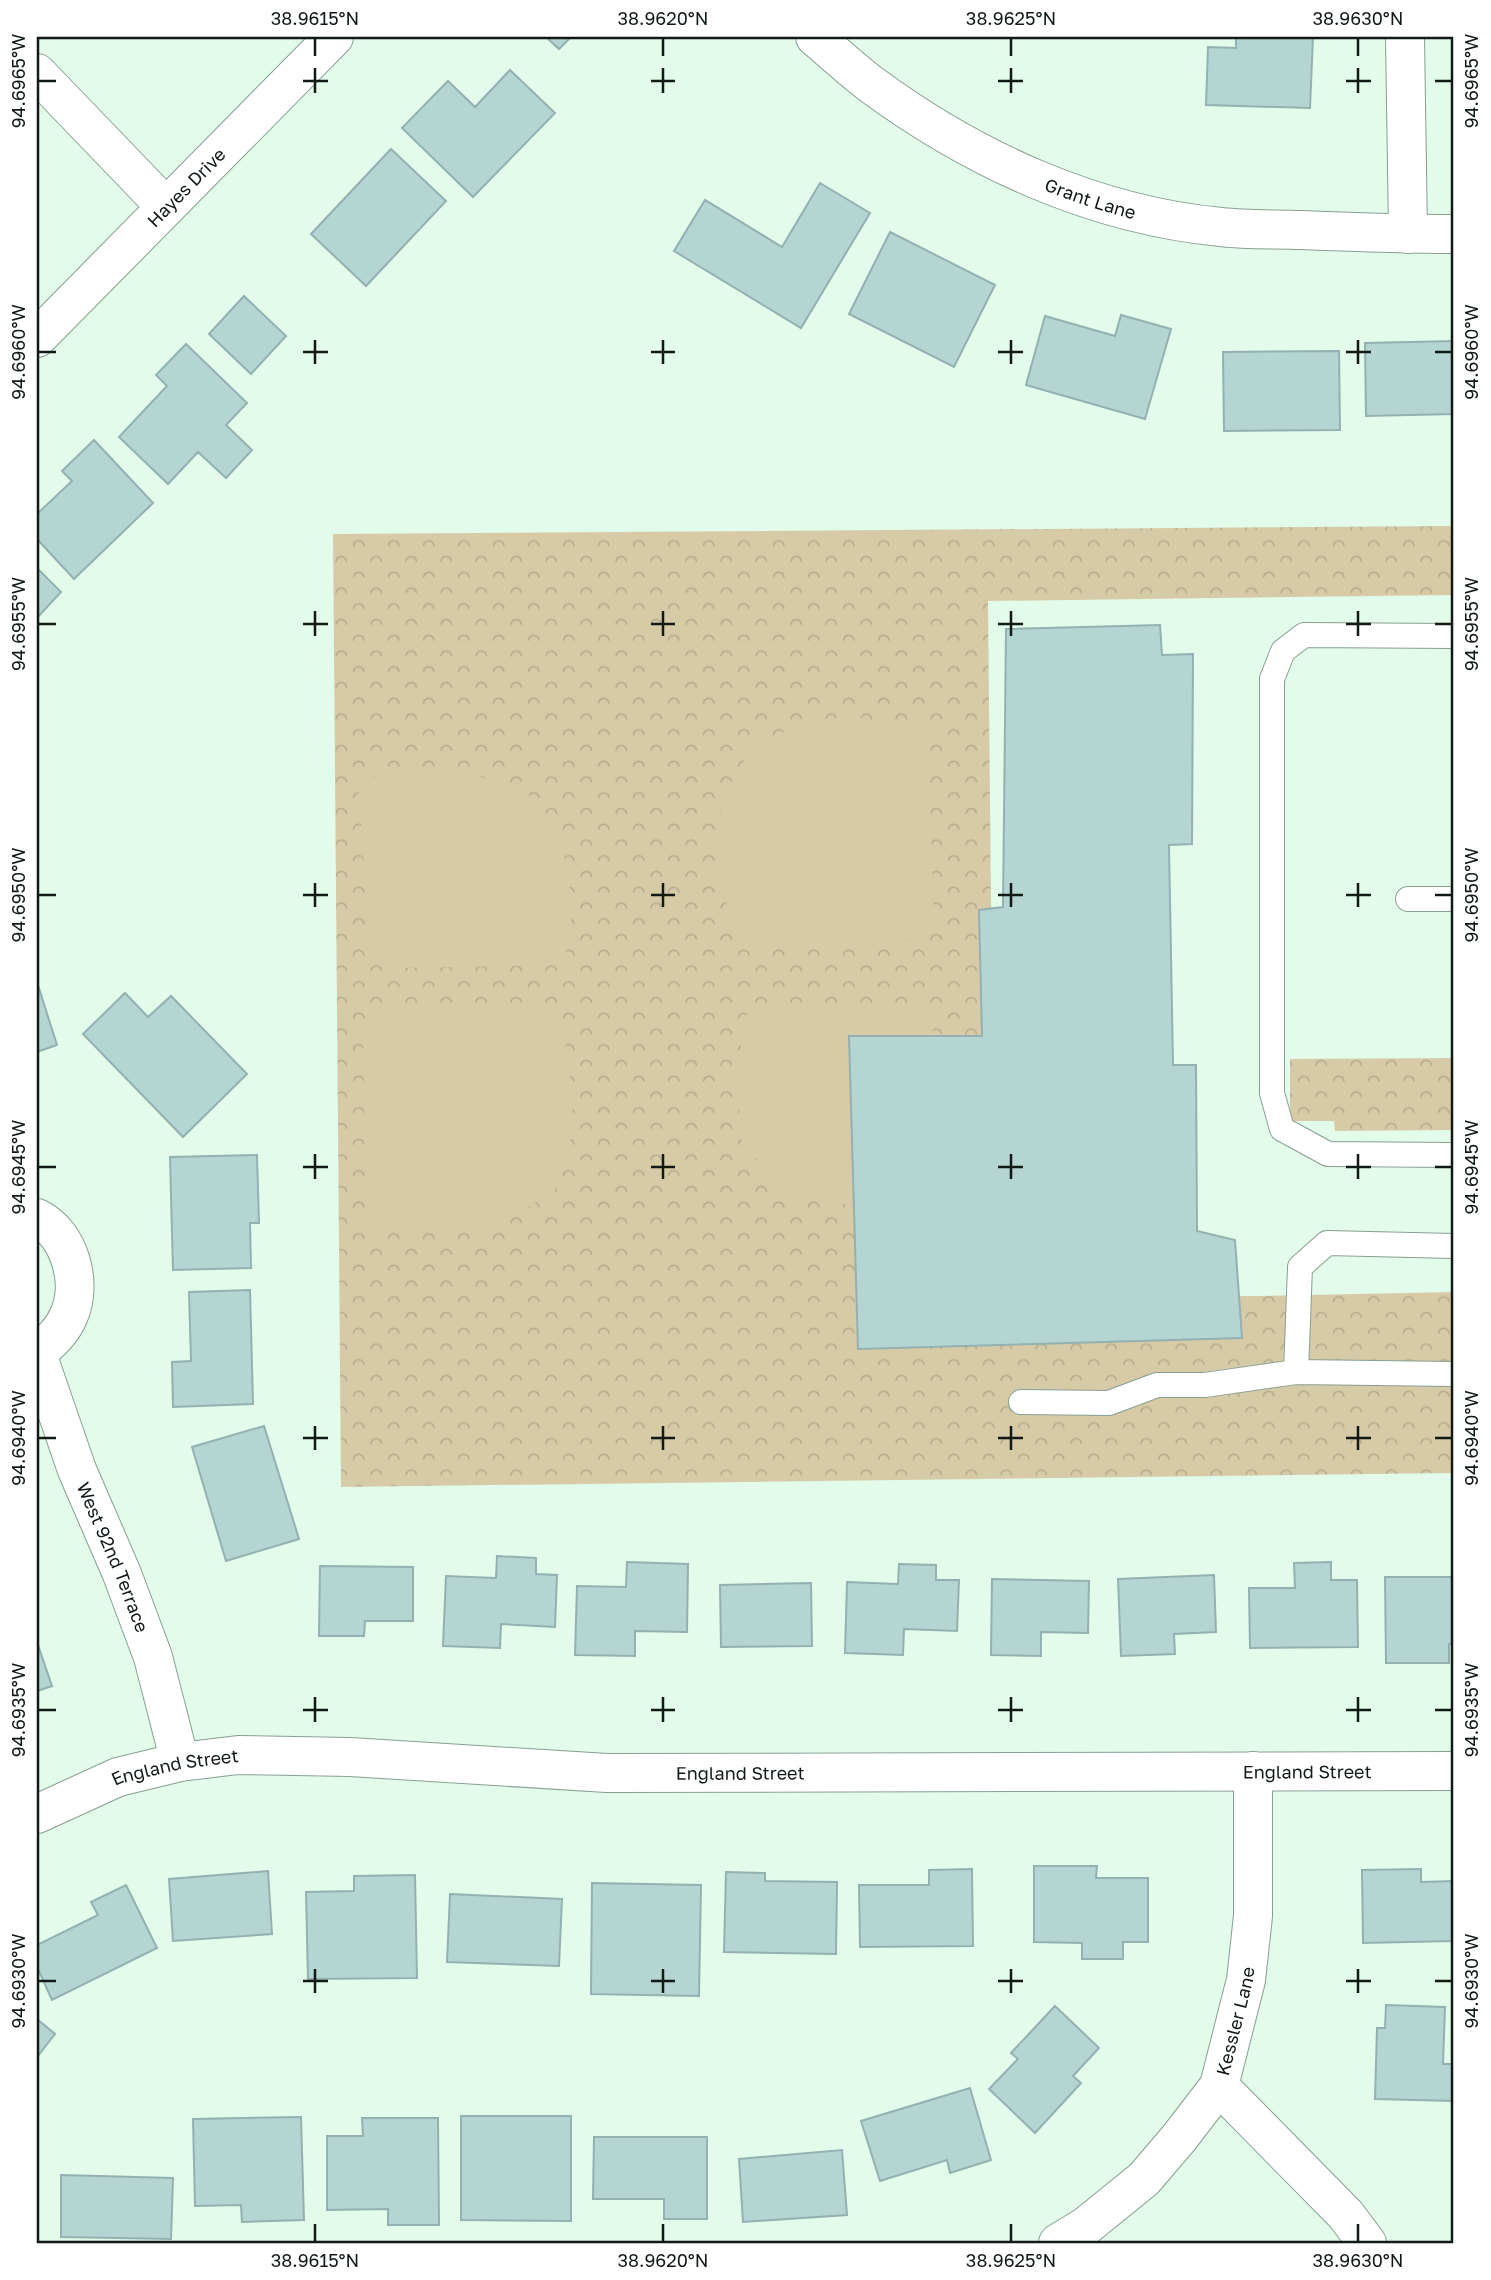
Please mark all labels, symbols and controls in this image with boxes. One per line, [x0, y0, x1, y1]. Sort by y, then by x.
text: 38.9615°N [271, 7, 359, 29]
text: 38.9620°N [618, 7, 709, 29]
text: 38.9625°N [966, 7, 1056, 29]
text: 38.9630°N [1312, 7, 1404, 29]
text: 94.6965°W [7, 34, 29, 128]
text: 94.6965°W [1460, 34, 1482, 128]
street label: Hayes Drive [142, 143, 230, 231]
street label: Grant Lane [1042, 173, 1138, 223]
text: 94.6960°W [7, 304, 29, 400]
text: 94.6960°W [1460, 304, 1482, 400]
text: 94.6955°W [7, 577, 29, 671]
text: 94.6955°W [1460, 577, 1482, 671]
text: 94.6950°W [7, 848, 29, 942]
text: 94.6950°W [1460, 848, 1482, 942]
text: 94.6945°W [7, 1120, 29, 1214]
text: 94.6945°W [1460, 1120, 1482, 1214]
text: 94.6940°W [7, 1390, 29, 1486]
text: 94.6940°W [1460, 1390, 1482, 1486]
street label: West 92nd Terrace [72, 1478, 154, 1635]
text: 94.6935°W [7, 1663, 29, 1757]
text: 94.6935°W [1460, 1663, 1482, 1757]
street label: England Street [107, 1744, 240, 1790]
street label: England Street [1243, 1760, 1372, 1782]
street label: England Street [676, 1762, 805, 1784]
text: 94.6930°W [7, 1933, 29, 2029]
text: 94.6930°W [1460, 1933, 1482, 2029]
street label: Kessler Lane [1211, 1966, 1258, 2078]
text: 38.9615°N [271, 2249, 359, 2271]
text: 38.9620°N [618, 2249, 709, 2271]
text: 38.9625°N [966, 2249, 1056, 2271]
text: 38.9630°N [1312, 2249, 1404, 2271]

